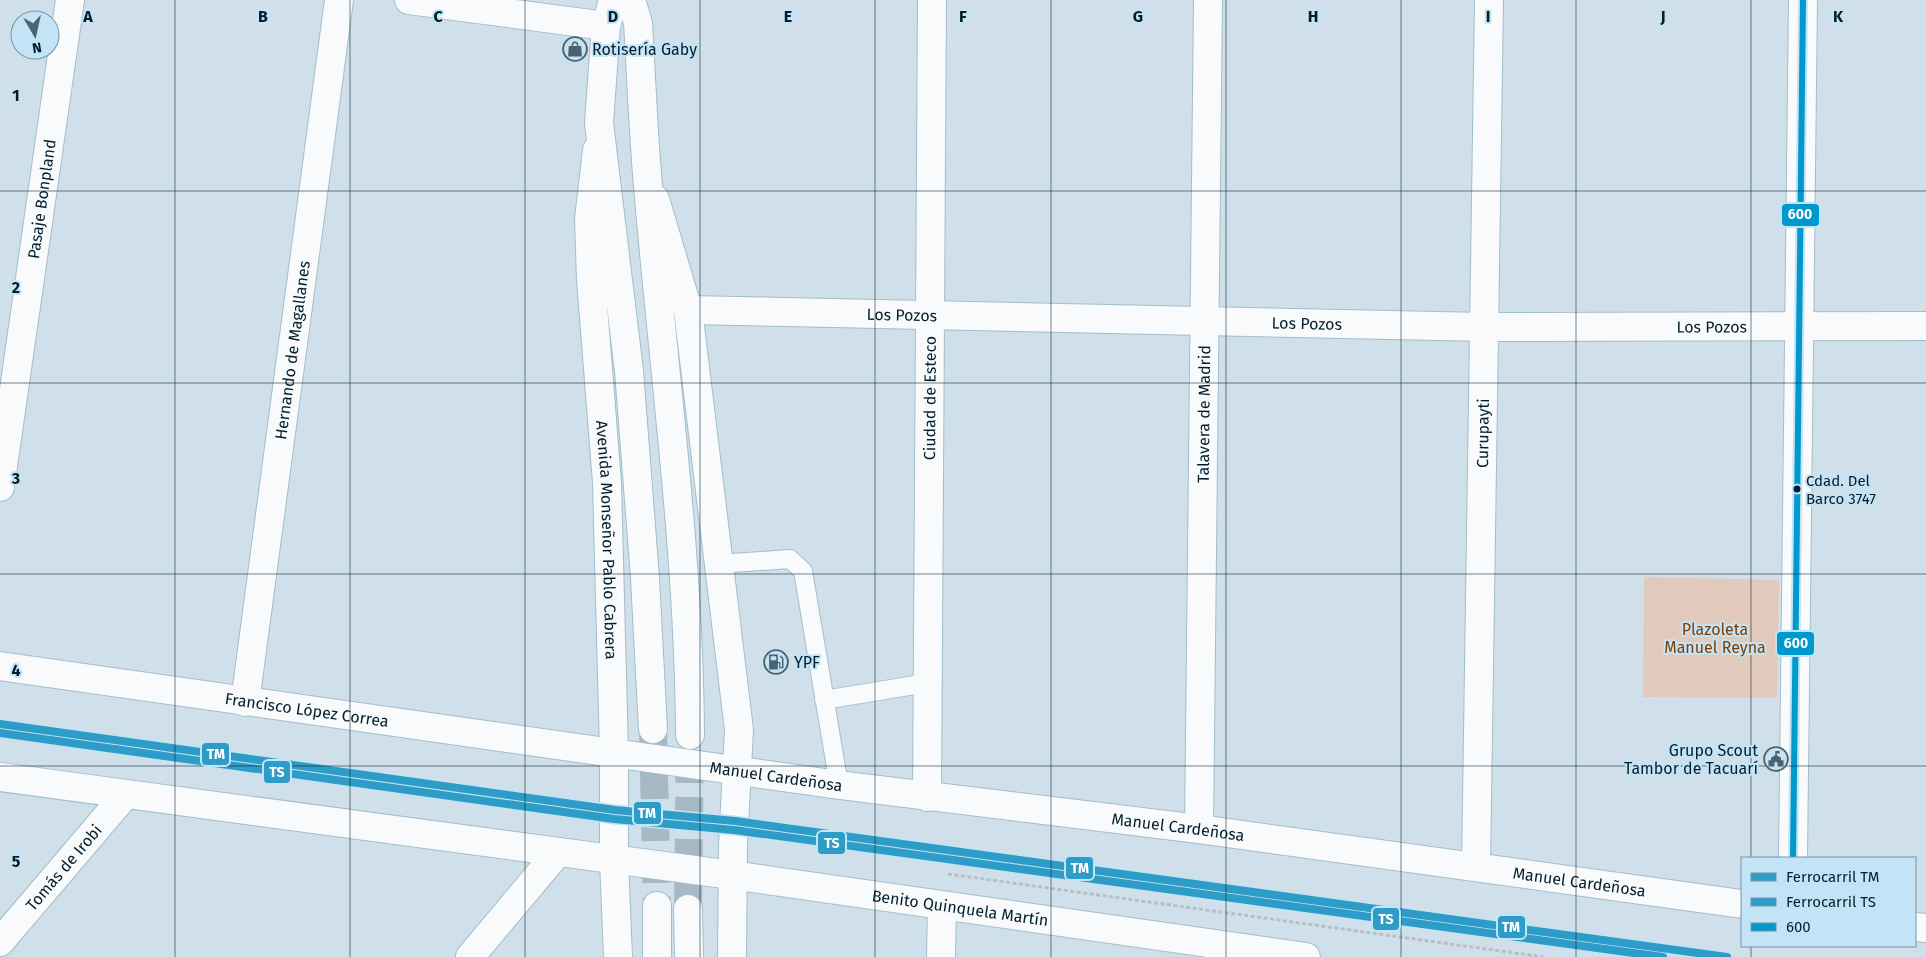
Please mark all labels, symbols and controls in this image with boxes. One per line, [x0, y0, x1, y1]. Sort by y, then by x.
text: A [82, 7, 93, 26]
text: B [258, 7, 268, 26]
text: C [433, 7, 443, 26]
text: D [608, 7, 618, 26]
text: E [784, 7, 792, 26]
text: F [959, 7, 967, 26]
text: G [1133, 7, 1143, 26]
text: H [1308, 7, 1318, 26]
text: I [1486, 7, 1490, 26]
text: J [1659, 7, 1666, 26]
text: K [1833, 7, 1844, 26]
north arrow [10, 10, 60, 60]
shop icon: Rotisería Gaby [562, 36, 588, 62]
text: N [31, 38, 43, 56]
place label: Rotisería Gaby [592, 40, 697, 59]
text: 1 [12, 86, 20, 105]
street label: Pasaje Bonpland [24, 138, 60, 260]
line badge: 600 [1781, 203, 1820, 227]
text: 600 [1788, 206, 1812, 223]
street label: Hernando de Magallanes [271, 260, 314, 441]
text: 2 [12, 278, 20, 297]
street label: Los Pozos [867, 305, 937, 325]
street label: Los Pozos [1271, 313, 1342, 334]
street label: Los Pozos [1677, 317, 1747, 337]
street label: Ciudad de Esteco [920, 336, 940, 460]
street label: Talavera de Madrid [1194, 345, 1214, 483]
street label: Curupayti [1473, 398, 1493, 468]
street label: Avenida Monseñor Pablo Cabrera [592, 420, 621, 660]
text: 3 [11, 469, 20, 488]
place label: Cdad. Del Barco 3747 [1806, 472, 1876, 508]
marker: Cdad. Del Barco 3747 [1792, 484, 1802, 494]
park label: Plazoleta Manuel Reyna [1664, 620, 1766, 657]
line badge: 600 [1776, 631, 1815, 656]
text: 600 [1784, 635, 1808, 652]
fuel station icon: YPF [763, 649, 789, 675]
place label: YPF [794, 653, 820, 672]
text: 4 [11, 661, 21, 680]
street label: Francisco López Correa [224, 689, 390, 731]
place label: Grupo Scout Tambor de Tacuarí [1624, 741, 1758, 778]
line badge: TM [201, 742, 230, 766]
text: TM [207, 746, 225, 763]
public building icon: Grupo Scout Tambor de Tacuarí [1763, 746, 1789, 772]
street label: Manuel Cardeñosa [709, 758, 844, 795]
line badge: TS [263, 760, 291, 784]
text: TS [269, 764, 285, 781]
line badge: TM [633, 801, 662, 825]
text: TM [638, 805, 656, 822]
street label: Manuel Cardeñosa [1110, 809, 1246, 845]
street label: Tomás de Irobi [22, 821, 106, 915]
line badge: TS [817, 831, 846, 855]
text: TS [824, 835, 840, 852]
text: 5 [12, 852, 21, 871]
line badge: TM [1065, 856, 1094, 880]
legend [1741, 857, 1916, 947]
text: TM [1071, 860, 1089, 877]
street label: Manuel Cardeñosa [1512, 863, 1647, 901]
text: Ferrocarril TM [1786, 868, 1879, 886]
street label: Benito Quinquela Martín [871, 886, 1050, 930]
text: Ferrocarril TS [1786, 893, 1876, 911]
line badge: TS [1372, 907, 1400, 931]
text: TS [1378, 911, 1394, 928]
line badge: TM [1497, 915, 1526, 939]
text: 600 [1786, 918, 1811, 936]
text: TM [1502, 919, 1520, 936]

